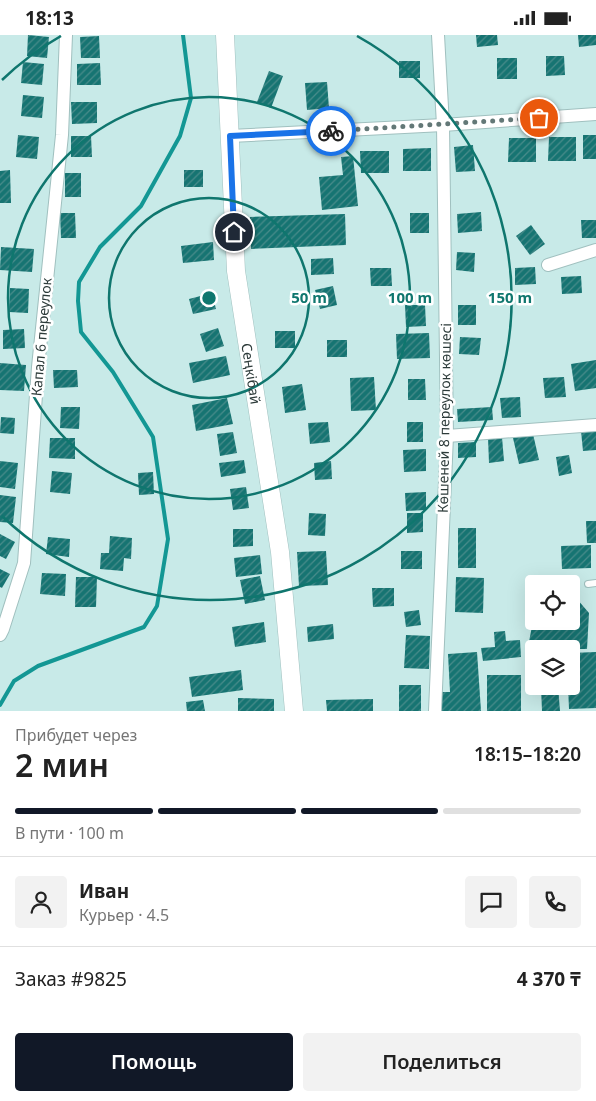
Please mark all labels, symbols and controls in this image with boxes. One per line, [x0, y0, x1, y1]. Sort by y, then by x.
text: 18:13 [25, 5, 74, 31]
pin [518, 97, 560, 139]
icon: bag [525, 104, 553, 132]
courier [306, 106, 356, 156]
icon: bike [317, 117, 345, 145]
pin [213, 211, 255, 253]
icon: home [220, 218, 248, 246]
street label: Капал 6 переулок [26, 277, 56, 397]
text: 50 m [291, 287, 327, 307]
text: 100 m [388, 287, 432, 307]
text: 150 m [488, 287, 532, 307]
centre of rings [200, 289, 218, 307]
street label: Көшеней 8 переулок көшесі [433, 323, 455, 513]
street label: Сеңкібай [238, 341, 266, 405]
map controls [525, 575, 580, 695]
button: locate [525, 575, 580, 630]
button: layers [525, 640, 580, 695]
text: Прибудет через [15, 724, 137, 746]
text: 18:15–18:20 [474, 741, 581, 767]
text: 2 мин [15, 743, 109, 786]
text: В пути · 100 m [15, 822, 124, 844]
button: person [15, 876, 67, 928]
button: chat [465, 876, 517, 928]
button: phone [529, 876, 581, 928]
text: Иван [79, 878, 129, 904]
text: Курьер · 4.5 [79, 904, 169, 926]
text: Заказ #9825 [15, 966, 127, 992]
text: 4 370 ₸ [517, 966, 581, 992]
button: Помощь [15, 1033, 293, 1091]
button: Поделиться [303, 1033, 581, 1091]

